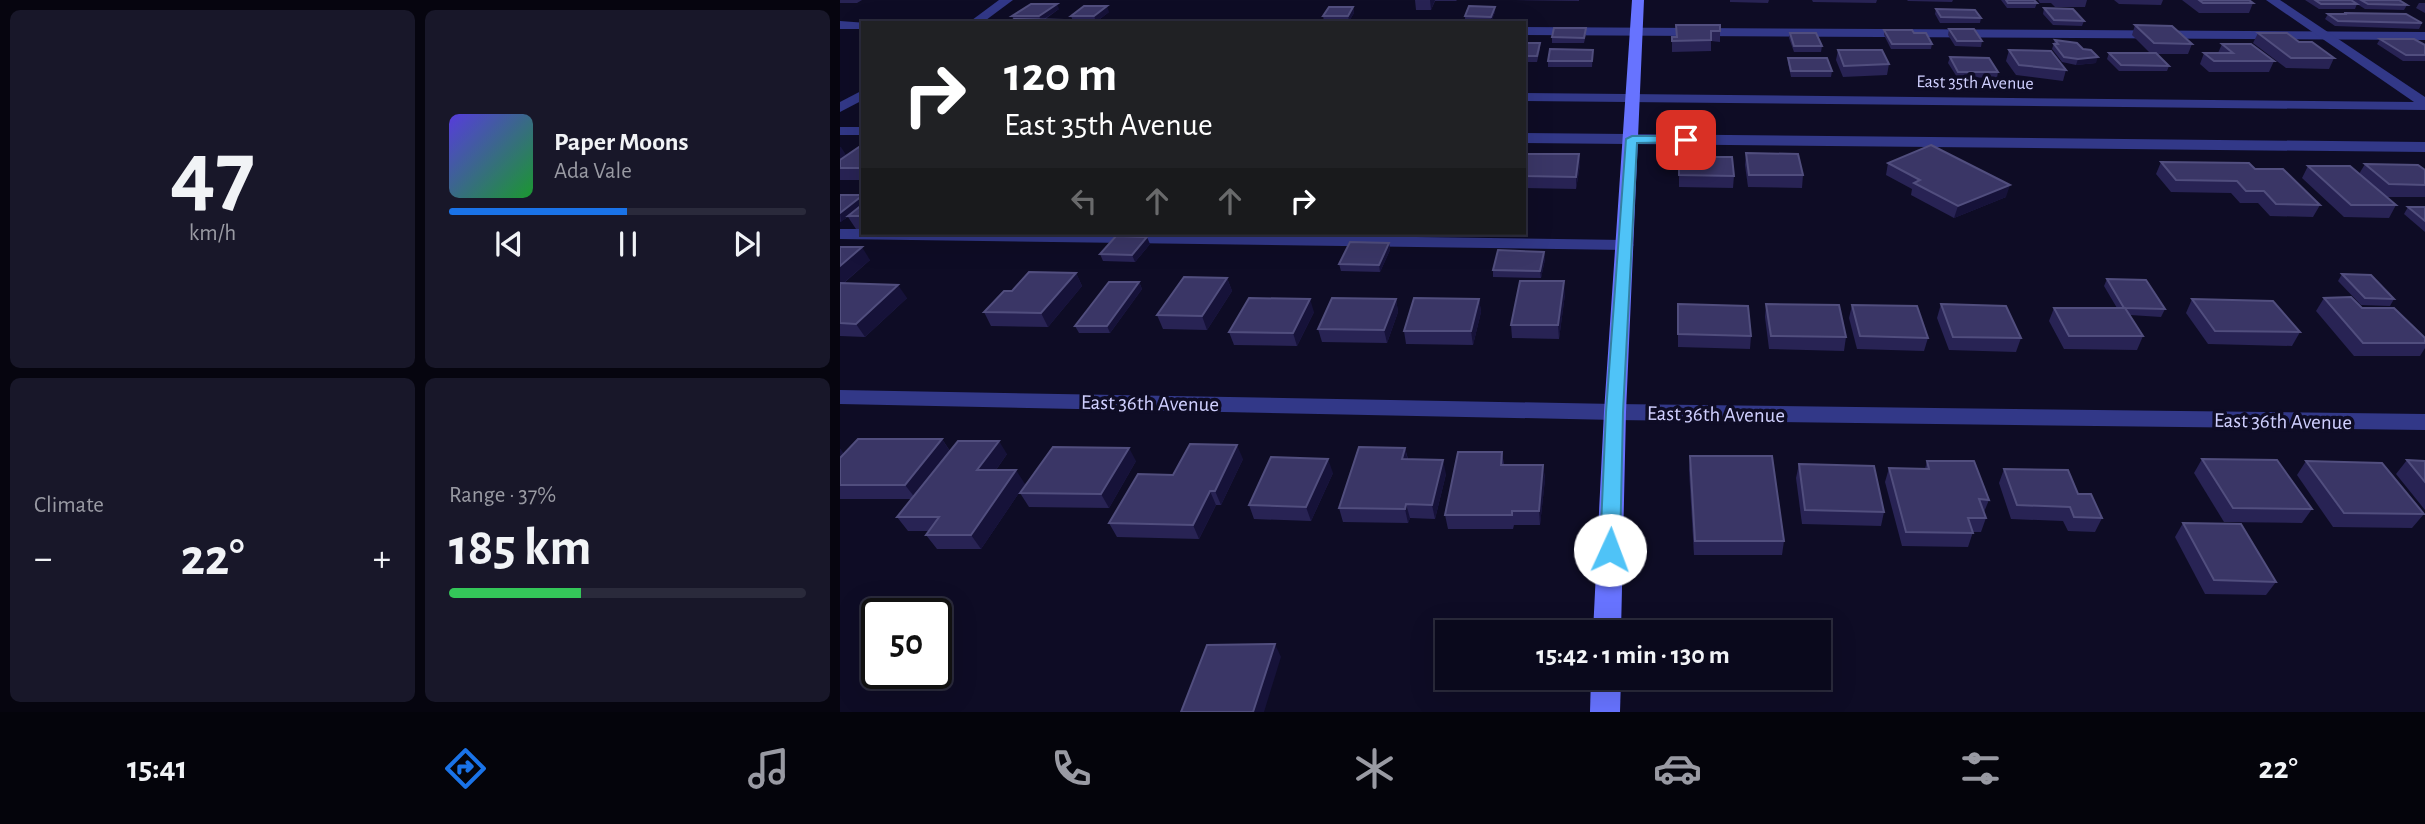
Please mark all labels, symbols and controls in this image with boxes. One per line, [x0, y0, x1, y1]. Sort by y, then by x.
icon: right [889, 49, 980, 140]
text: 120 m [1004, 51, 1117, 100]
street label: East 35th Avenue [1916, 73, 2034, 93]
text: East 35th Avenue [1004, 109, 1213, 141]
pin [1656, 110, 1716, 170]
icon: arrive [1667, 121, 1705, 159]
text: 47 [170, 129, 255, 220]
text: Paper Moons [554, 129, 689, 155]
text: Ada Vale [554, 160, 632, 183]
icon: left [1065, 182, 1103, 220]
icon: ahead [1138, 182, 1176, 220]
icon: ahead [1211, 182, 1249, 220]
icon: right [1284, 182, 1322, 220]
text: km/h [189, 222, 236, 245]
icon: previous [490, 225, 528, 263]
icon: pause [609, 225, 647, 263]
icon: next [728, 225, 766, 263]
street label: East 36th Avenue [1081, 392, 1219, 415]
street label: East 36th Avenue [1647, 403, 1785, 426]
street label: East 36th Avenue [2214, 410, 2352, 433]
text: Range · 37% [449, 484, 556, 507]
text: Climate [34, 494, 104, 517]
position arrow [1573, 513, 1647, 587]
text: 185 km [449, 522, 591, 574]
text: 22° [180, 532, 245, 584]
text: − [34, 540, 52, 578]
text: + [373, 540, 391, 578]
speed limit sign: 50 [861, 598, 952, 689]
text: 15:42 · 1 min · 130 m [1536, 642, 1730, 668]
icon: directions [441, 744, 490, 793]
icon: music [744, 744, 793, 793]
icon: phone [1047, 744, 1096, 793]
icon: climate [1350, 744, 1399, 793]
icon: car [1653, 744, 1702, 793]
icon: filters [1956, 744, 2005, 793]
text: 15:41 [127, 752, 187, 784]
text: 22° [2258, 752, 2298, 784]

